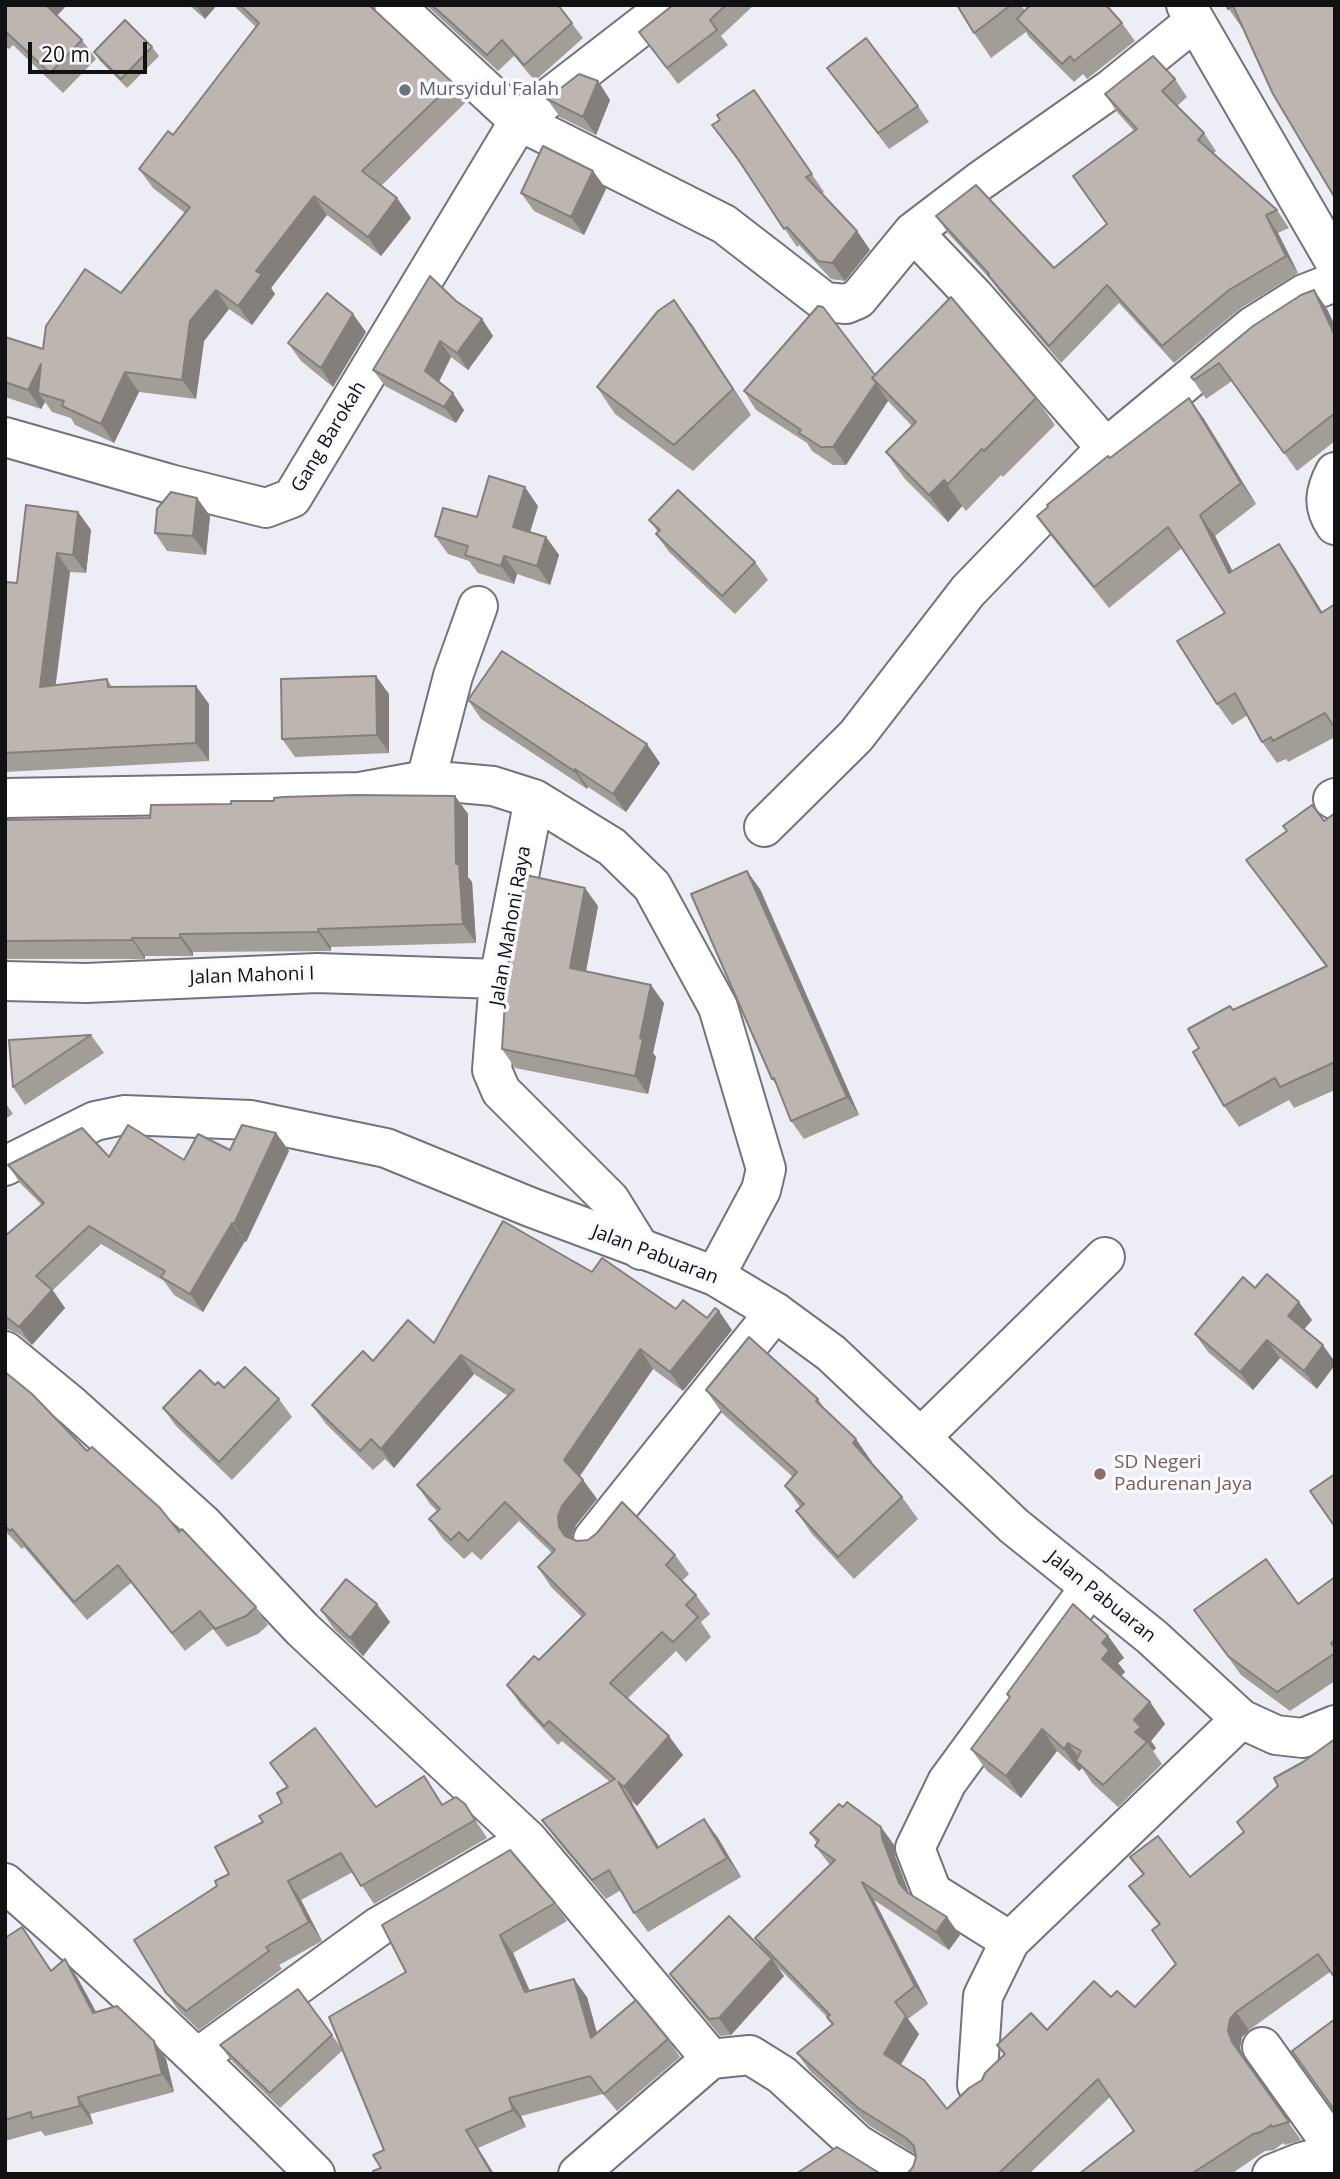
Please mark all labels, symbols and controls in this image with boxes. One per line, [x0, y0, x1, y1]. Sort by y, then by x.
scale bar [32, 28, 150, 72]
text: 20 m [41, 40, 90, 68]
place label: Mursyidul Falah [419, 79, 559, 101]
marker: Mursyidul Falah [397, 82, 413, 98]
street label: Gang Barokah [287, 377, 371, 497]
street label: Jalan Mahoni Raya [486, 844, 536, 1008]
street label: Jalan Mahoni I [189, 962, 315, 990]
street label: Jalan Pabuaran [589, 1220, 721, 1290]
place label: SD Negeri Padurenan Jaya [1114, 1452, 1252, 1496]
marker: SD Negeri Padurenan Jaya [1092, 1466, 1108, 1482]
street label: Jalan Pabuaran [1042, 1546, 1160, 1648]

